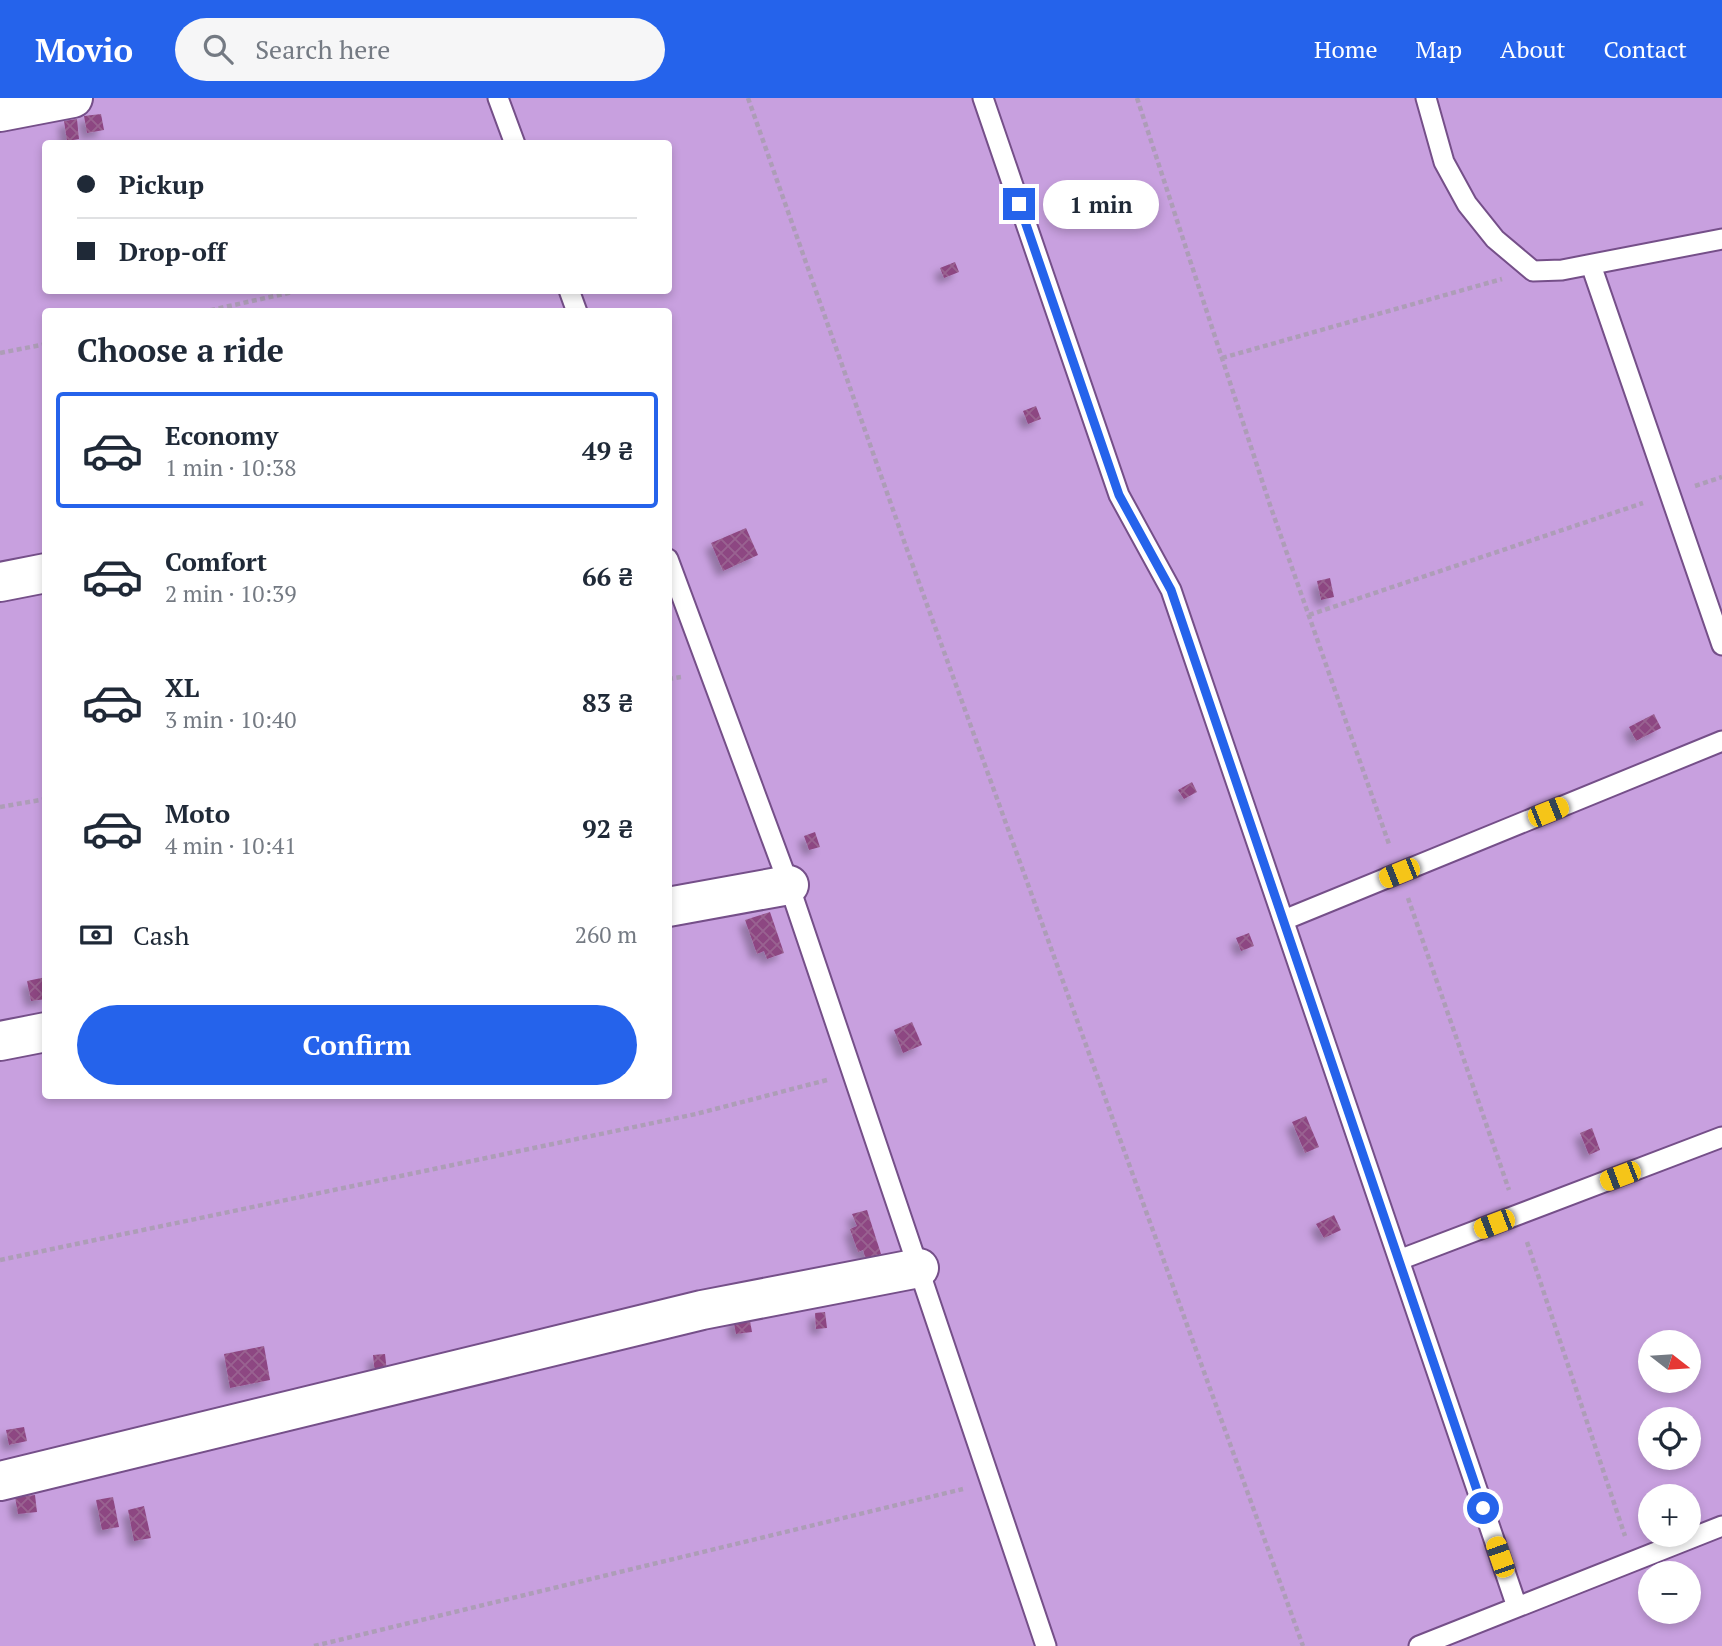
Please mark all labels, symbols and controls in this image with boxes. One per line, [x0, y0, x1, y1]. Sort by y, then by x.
search box [175, 18, 665, 81]
text: Movio [35, 28, 133, 71]
icon: search [199, 30, 237, 68]
text: Search here [255, 32, 390, 66]
text: Home [1314, 33, 1378, 65]
text: Map [1416, 33, 1462, 65]
text: About [1500, 33, 1566, 65]
text: Contact [1604, 33, 1687, 65]
text: Pickup [119, 167, 204, 201]
callout: 1 min [1044, 180, 1159, 228]
route end [1003, 188, 1035, 220]
text: 1 min [1070, 189, 1132, 220]
text: Drop-off [119, 234, 226, 268]
text: Choose a ride [77, 329, 284, 371]
text: Economy [165, 418, 278, 452]
icon: car [81, 419, 144, 482]
text: 49 ₴ [582, 433, 633, 467]
text: 1 min · 10:38 [165, 452, 297, 483]
text: Comfort [165, 544, 267, 578]
icon: car [81, 545, 144, 608]
text: 66 ₴ [582, 559, 633, 593]
text: 2 min · 10:39 [165, 578, 297, 609]
text: XL [165, 670, 199, 704]
icon: car [81, 671, 144, 734]
text: 83 ₴ [582, 685, 633, 719]
text: 3 min · 10:40 [165, 704, 297, 735]
car [1525, 794, 1572, 830]
text: Moto [165, 796, 230, 830]
icon: car [81, 797, 144, 860]
text: 92 ₴ [582, 811, 633, 845]
text: 4 min · 10:41 [165, 830, 297, 861]
car [1376, 855, 1423, 891]
icon: cash [77, 916, 115, 954]
text: Cash [133, 918, 189, 952]
text: 260 m [575, 919, 637, 950]
button: Confirm [77, 1005, 637, 1085]
car [1597, 1159, 1644, 1193]
car [1471, 1207, 1518, 1241]
north arrow [1638, 1330, 1701, 1393]
map controls [1638, 1330, 1701, 1624]
button: locate [1638, 1407, 1701, 1470]
button: + [1638, 1484, 1701, 1547]
route start [1467, 1492, 1499, 1524]
car [1484, 1534, 1517, 1580]
button: − [1638, 1561, 1701, 1624]

